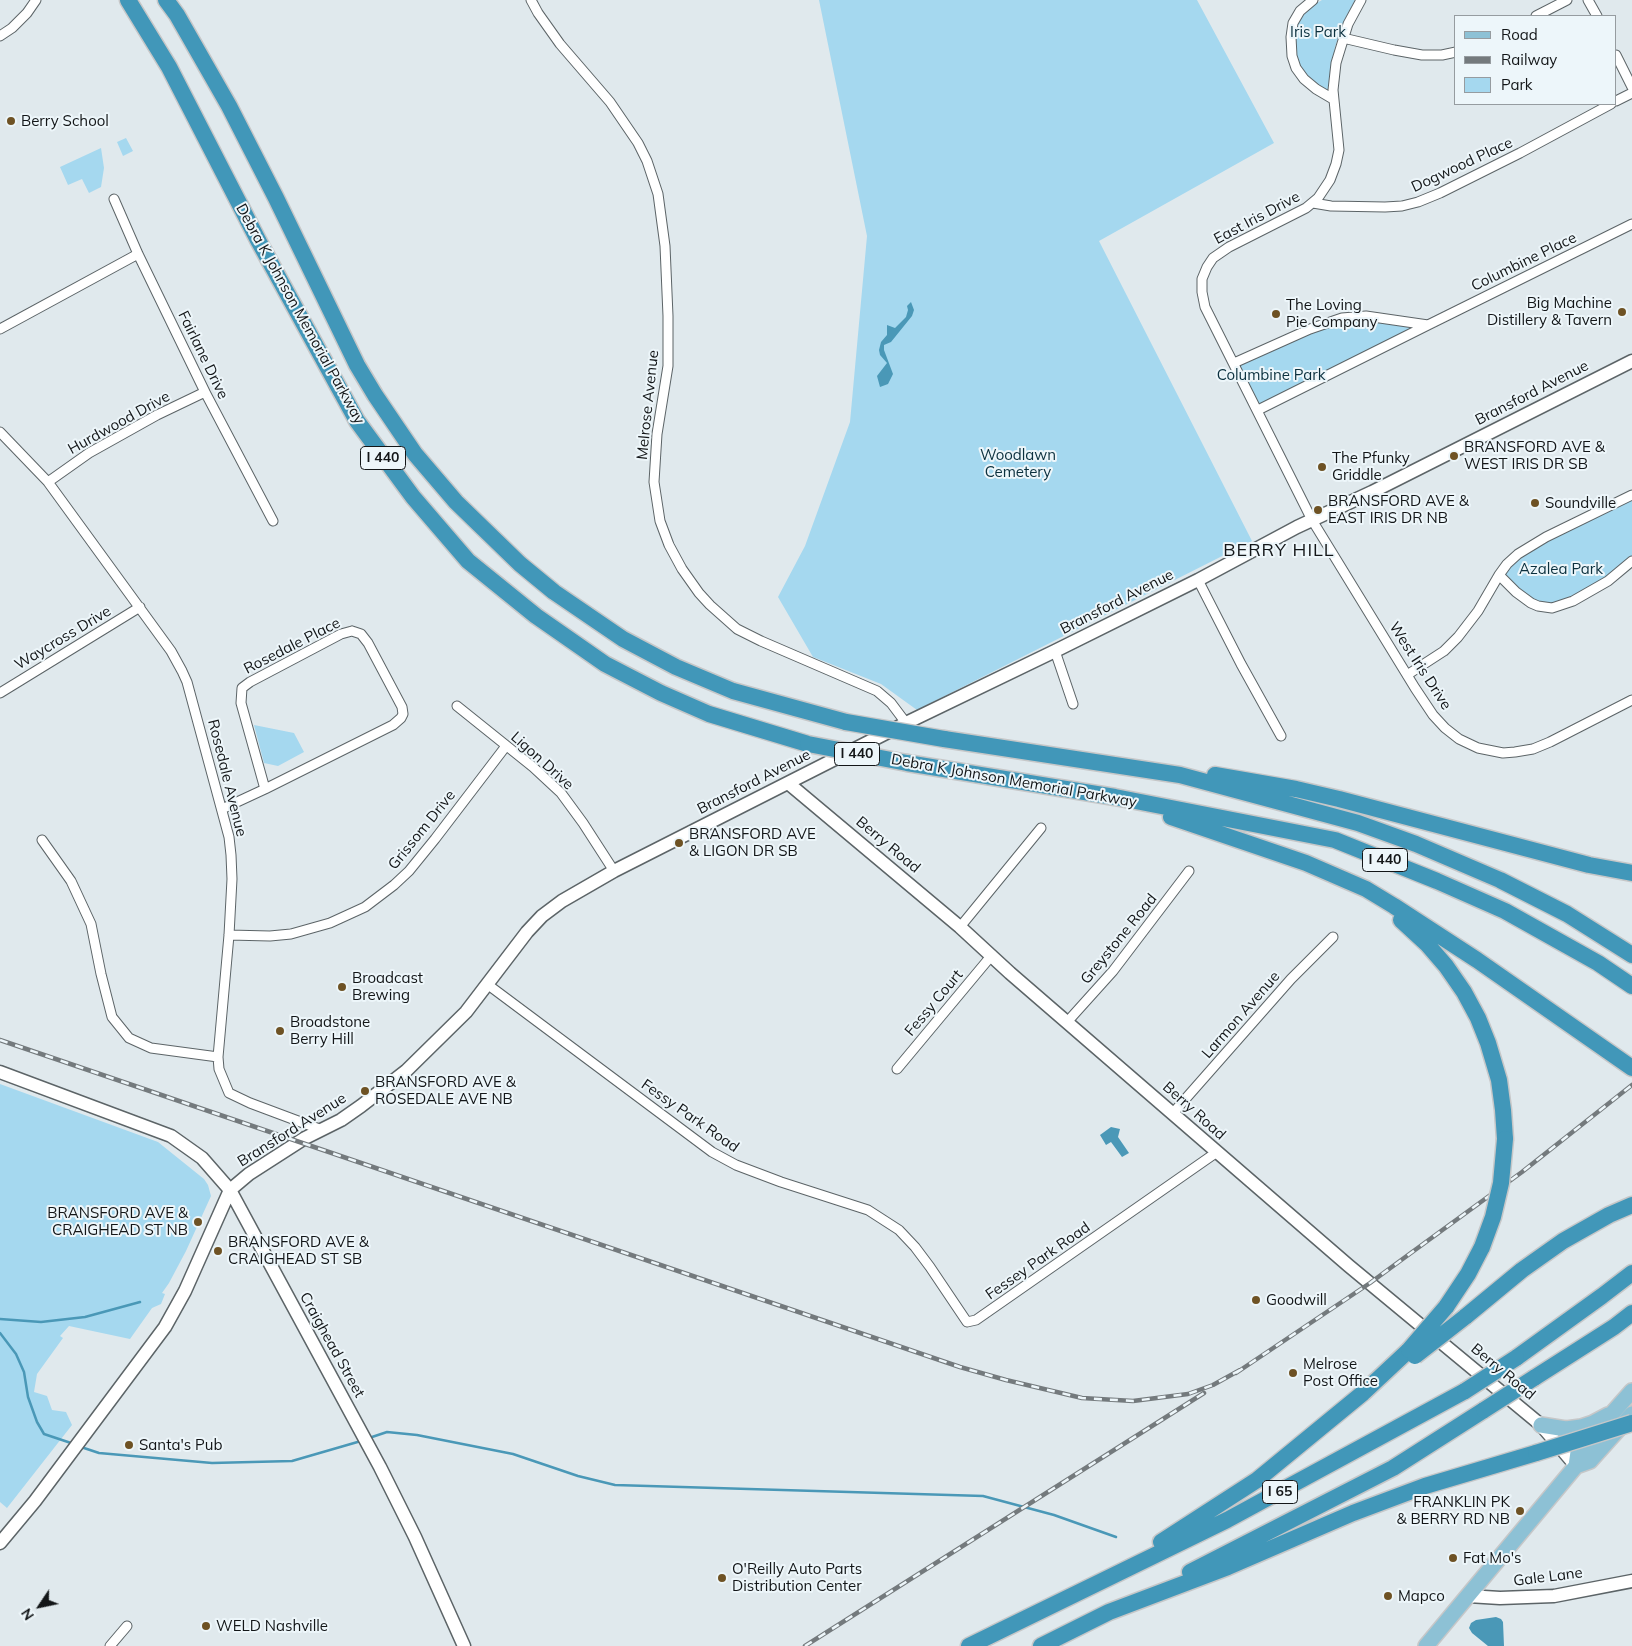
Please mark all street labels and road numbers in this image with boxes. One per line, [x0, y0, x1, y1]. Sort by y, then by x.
street label: Dogwood Place [1409, 134, 1515, 196]
street label: East Iris Drive [1211, 188, 1303, 248]
street label: Debra K Johnson Memorial Parkway [232, 201, 368, 427]
street label: Columbine Place [1468, 229, 1580, 295]
street label: Fairlane Drive [174, 308, 232, 402]
street label: Melrose Avenue [633, 349, 663, 461]
street label: Bransford Avenue [1472, 357, 1592, 429]
street label: Hurdwood Drive [65, 388, 173, 458]
road number: I 440 [360, 446, 406, 469]
street label: Bransford Avenue [1057, 566, 1177, 638]
street label: Waycross Drive [12, 602, 114, 674]
street label: Rosedale Place [241, 614, 343, 678]
street label: West Iris Drive [1385, 619, 1455, 713]
street label: Rosedale Avenue [204, 717, 250, 839]
street label: Ligon Drive [507, 728, 577, 794]
road number: I 440 [834, 742, 880, 766]
street label: Bransford Avenue [694, 746, 814, 818]
street label: Debra K Johnson Memorial Parkway [890, 750, 1138, 812]
street label: Grissom Drive [385, 787, 459, 873]
street label: Berry Road [852, 813, 924, 877]
road number: I 440 [1362, 848, 1408, 872]
street label: Greystone Road [1077, 890, 1161, 988]
street label: Fessy Court [901, 966, 967, 1040]
street label: Larmon Avenue [1198, 968, 1284, 1062]
street label: Fessy Park Road [638, 1076, 742, 1156]
street label: Berry Road [1159, 1078, 1229, 1144]
street label: Bransford Avenue [234, 1089, 350, 1171]
street label: Fessey Park Road [982, 1218, 1094, 1304]
street label: Craighead Street [296, 1289, 368, 1401]
street label: Berry Road [1467, 1340, 1539, 1404]
road number: I 65 [1262, 1480, 1298, 1504]
street label: Gale Lane [1512, 1564, 1584, 1590]

